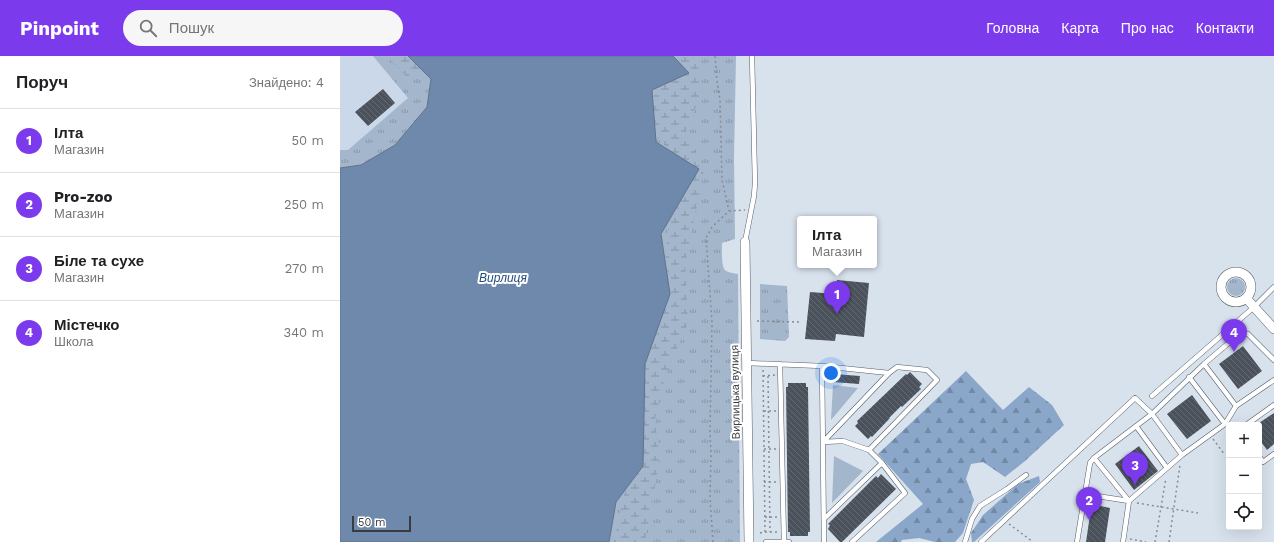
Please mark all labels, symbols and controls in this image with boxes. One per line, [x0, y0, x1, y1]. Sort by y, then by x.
search box [123, 10, 403, 46]
text: Pinpoint [20, 17, 99, 40]
icon: search [137, 17, 159, 39]
text: Пошук [169, 19, 214, 37]
text: Головна [986, 20, 1039, 36]
text: Карта [1061, 20, 1099, 36]
text: Про нас [1121, 20, 1174, 36]
text: Контакти [1196, 20, 1254, 36]
text: Поруч [16, 72, 68, 92]
text: Знайдено: 4 [249, 75, 324, 90]
text: Ілта [54, 124, 83, 142]
text: 1 [26, 133, 32, 148]
text: 50 m [292, 133, 324, 148]
text: Магазин [54, 142, 104, 157]
text: Pro-zoo [54, 188, 112, 206]
text: 2 [25, 197, 33, 212]
text: 250 m [284, 197, 324, 212]
text: Магазин [54, 206, 104, 221]
popup [797, 216, 877, 268]
text: Ілта [812, 226, 841, 244]
text: Магазин [812, 244, 862, 259]
text: Біле та сухе [54, 252, 144, 270]
text: 3 [25, 261, 33, 276]
text: 270 m [285, 261, 324, 276]
text: Магазин [54, 270, 104, 285]
water label: Вирлиця [479, 271, 527, 285]
pin: 1 [824, 281, 850, 314]
text: Містечко [54, 316, 120, 334]
pin: 4 [1221, 319, 1247, 352]
text: 4 [25, 325, 33, 340]
text: 340 m [284, 325, 324, 340]
text: Школа [54, 334, 94, 349]
street label: Вирлицька вулиця [728, 345, 743, 439]
your location [821, 363, 841, 383]
map controls [1226, 422, 1262, 530]
button: + [1226, 422, 1262, 458]
pin: 3 [1122, 452, 1148, 485]
button: − [1226, 458, 1262, 494]
pin: 2 [1076, 487, 1102, 520]
button: locate [1226, 494, 1262, 530]
scale bar [352, 514, 411, 533]
text: 50 m [358, 516, 385, 529]

